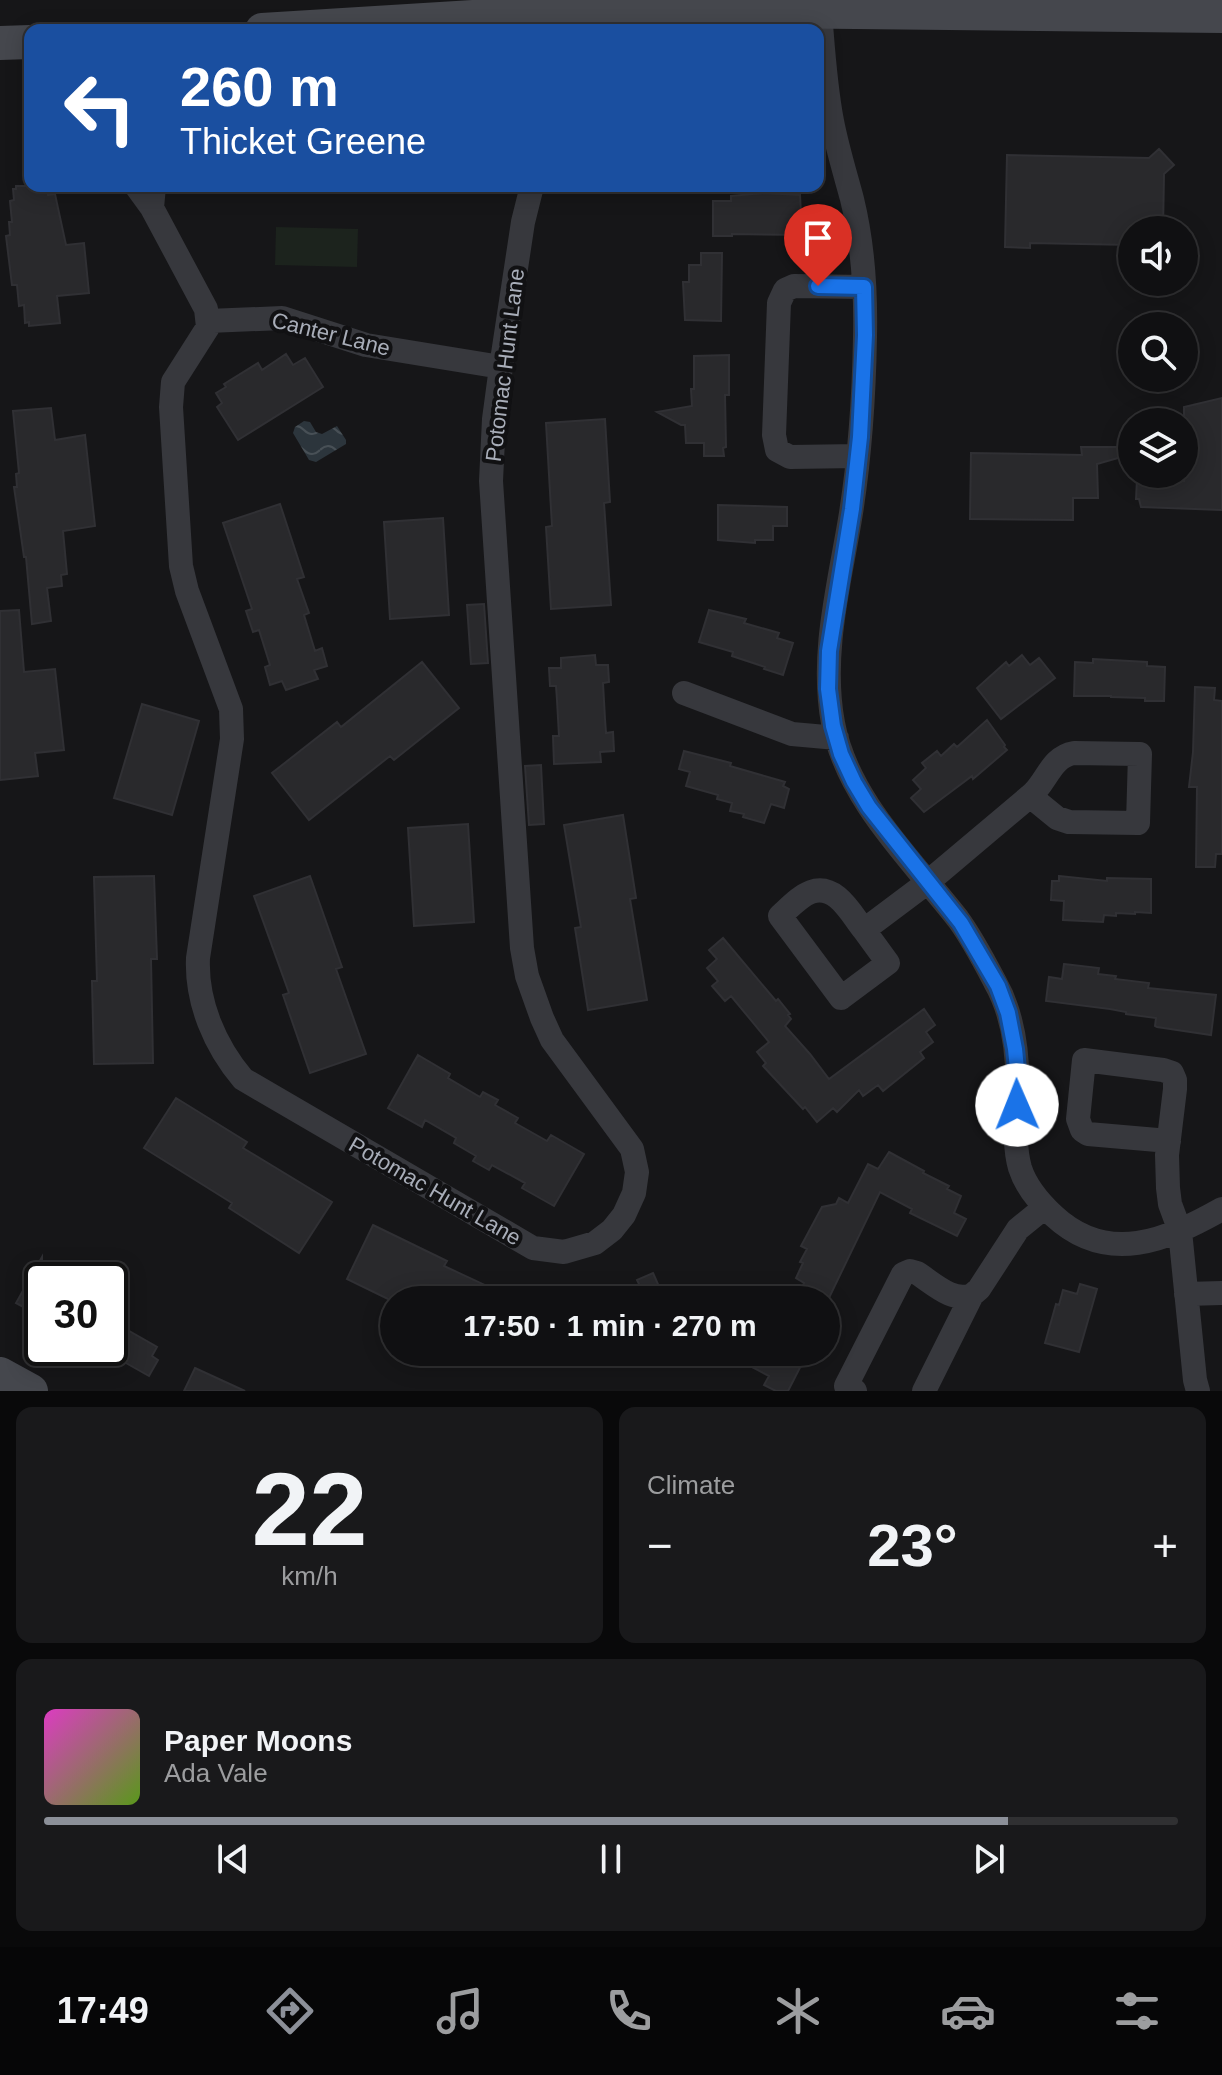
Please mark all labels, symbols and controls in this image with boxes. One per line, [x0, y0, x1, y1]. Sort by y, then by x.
text: 260 m [180, 55, 339, 118]
icon: left [48, 56, 152, 160]
text: Thicket Greene [180, 121, 426, 162]
pin [784, 204, 852, 286]
icon: arrive [796, 216, 840, 260]
map controls [1118, 216, 1198, 488]
button: sound [1118, 216, 1198, 296]
street label: Potomac Hunt Lane [481, 267, 529, 463]
street label: Canter Lane [269, 307, 393, 361]
button: search [1118, 312, 1198, 392]
button: layers [1118, 408, 1198, 488]
position arrow [975, 1063, 1059, 1147]
street label: Potomac Hunt Lane [345, 1132, 525, 1250]
speed limit sign: 30 [24, 1262, 128, 1366]
text: 17:50 · 1 min · 270 m [463, 1309, 757, 1342]
text: 22 [252, 1451, 367, 1567]
text: Climate [647, 1470, 735, 1500]
text: 23° [867, 1512, 958, 1579]
text: − [647, 1521, 673, 1570]
text: + [1152, 1521, 1178, 1570]
text: km/h [281, 1561, 338, 1591]
text: Paper Moons [164, 1724, 352, 1757]
text: Ada Vale [164, 1758, 268, 1788]
icon: previous [211, 1837, 255, 1881]
icon: pause [589, 1837, 633, 1881]
icon: next [967, 1837, 1011, 1881]
icon: directions [262, 1983, 318, 2039]
icon: music [432, 1983, 488, 2039]
icon: phone [601, 1983, 657, 2039]
icon: climate [770, 1983, 826, 2039]
icon: car [940, 1983, 996, 2039]
icon: filters [1109, 1983, 1165, 2039]
text: 17:49 [57, 1990, 149, 2031]

